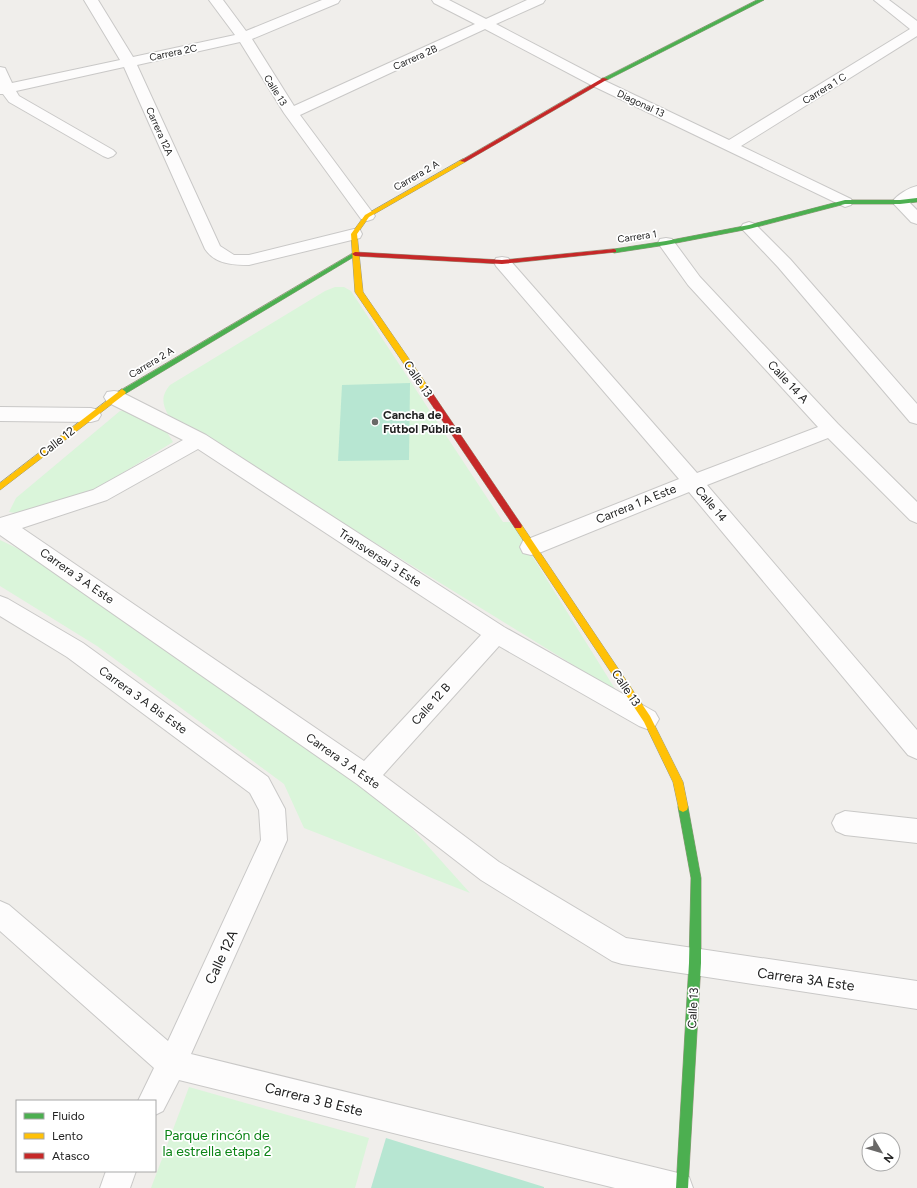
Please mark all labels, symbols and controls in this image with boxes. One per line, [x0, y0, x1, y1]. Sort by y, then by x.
street label: Carrera 2C [148, 41, 198, 64]
street label: Carrera 2B [391, 42, 439, 73]
street label: Carrera 1 C [800, 70, 849, 107]
street label: Calle 13 [261, 72, 290, 108]
street label: Diagonal 13 [615, 87, 667, 120]
street label: Carrera 12A [143, 105, 176, 158]
street label: Carrera 2 A [391, 157, 441, 194]
street label: Carrera 1 [617, 227, 658, 246]
street label: Carrera 2 A [126, 344, 176, 381]
street label: Calle 13 [401, 358, 435, 400]
street label: Calle 14 A [765, 358, 811, 406]
place label: Cancha de Fútbol Pública [383, 408, 461, 436]
marker: Cancha de Fútbol Pública [370, 417, 380, 427]
street label: Calle 12 [36, 424, 78, 460]
street label: Carrera 1 A Este [594, 481, 679, 526]
street label: Calle 14 [692, 483, 730, 525]
street label: Transversal 3 Este [336, 526, 424, 590]
street label: Carrera 3 A Este [37, 545, 117, 607]
street label: Carrera 3 A Bis Este [96, 663, 190, 737]
street label: Calle 13 [609, 667, 643, 709]
street label: Calle 12 B [409, 680, 453, 728]
street label: Carrera 3 A Este [303, 730, 383, 792]
street label: Calle 12A [202, 927, 242, 987]
street label: Carrera 3A Este [756, 964, 856, 995]
street label: Calle 13 [685, 987, 701, 1029]
street label: Carrera 3 B Este [263, 1079, 365, 1120]
legend [16, 1100, 156, 1172]
text: Fluido [52, 1109, 85, 1123]
park label: Parque rincón de la estrella etapa 2 [162, 1127, 272, 1160]
text: Lento [52, 1129, 83, 1143]
north arrow [861, 1132, 901, 1172]
text: Atasco [52, 1149, 90, 1163]
text: N [881, 1150, 896, 1165]

